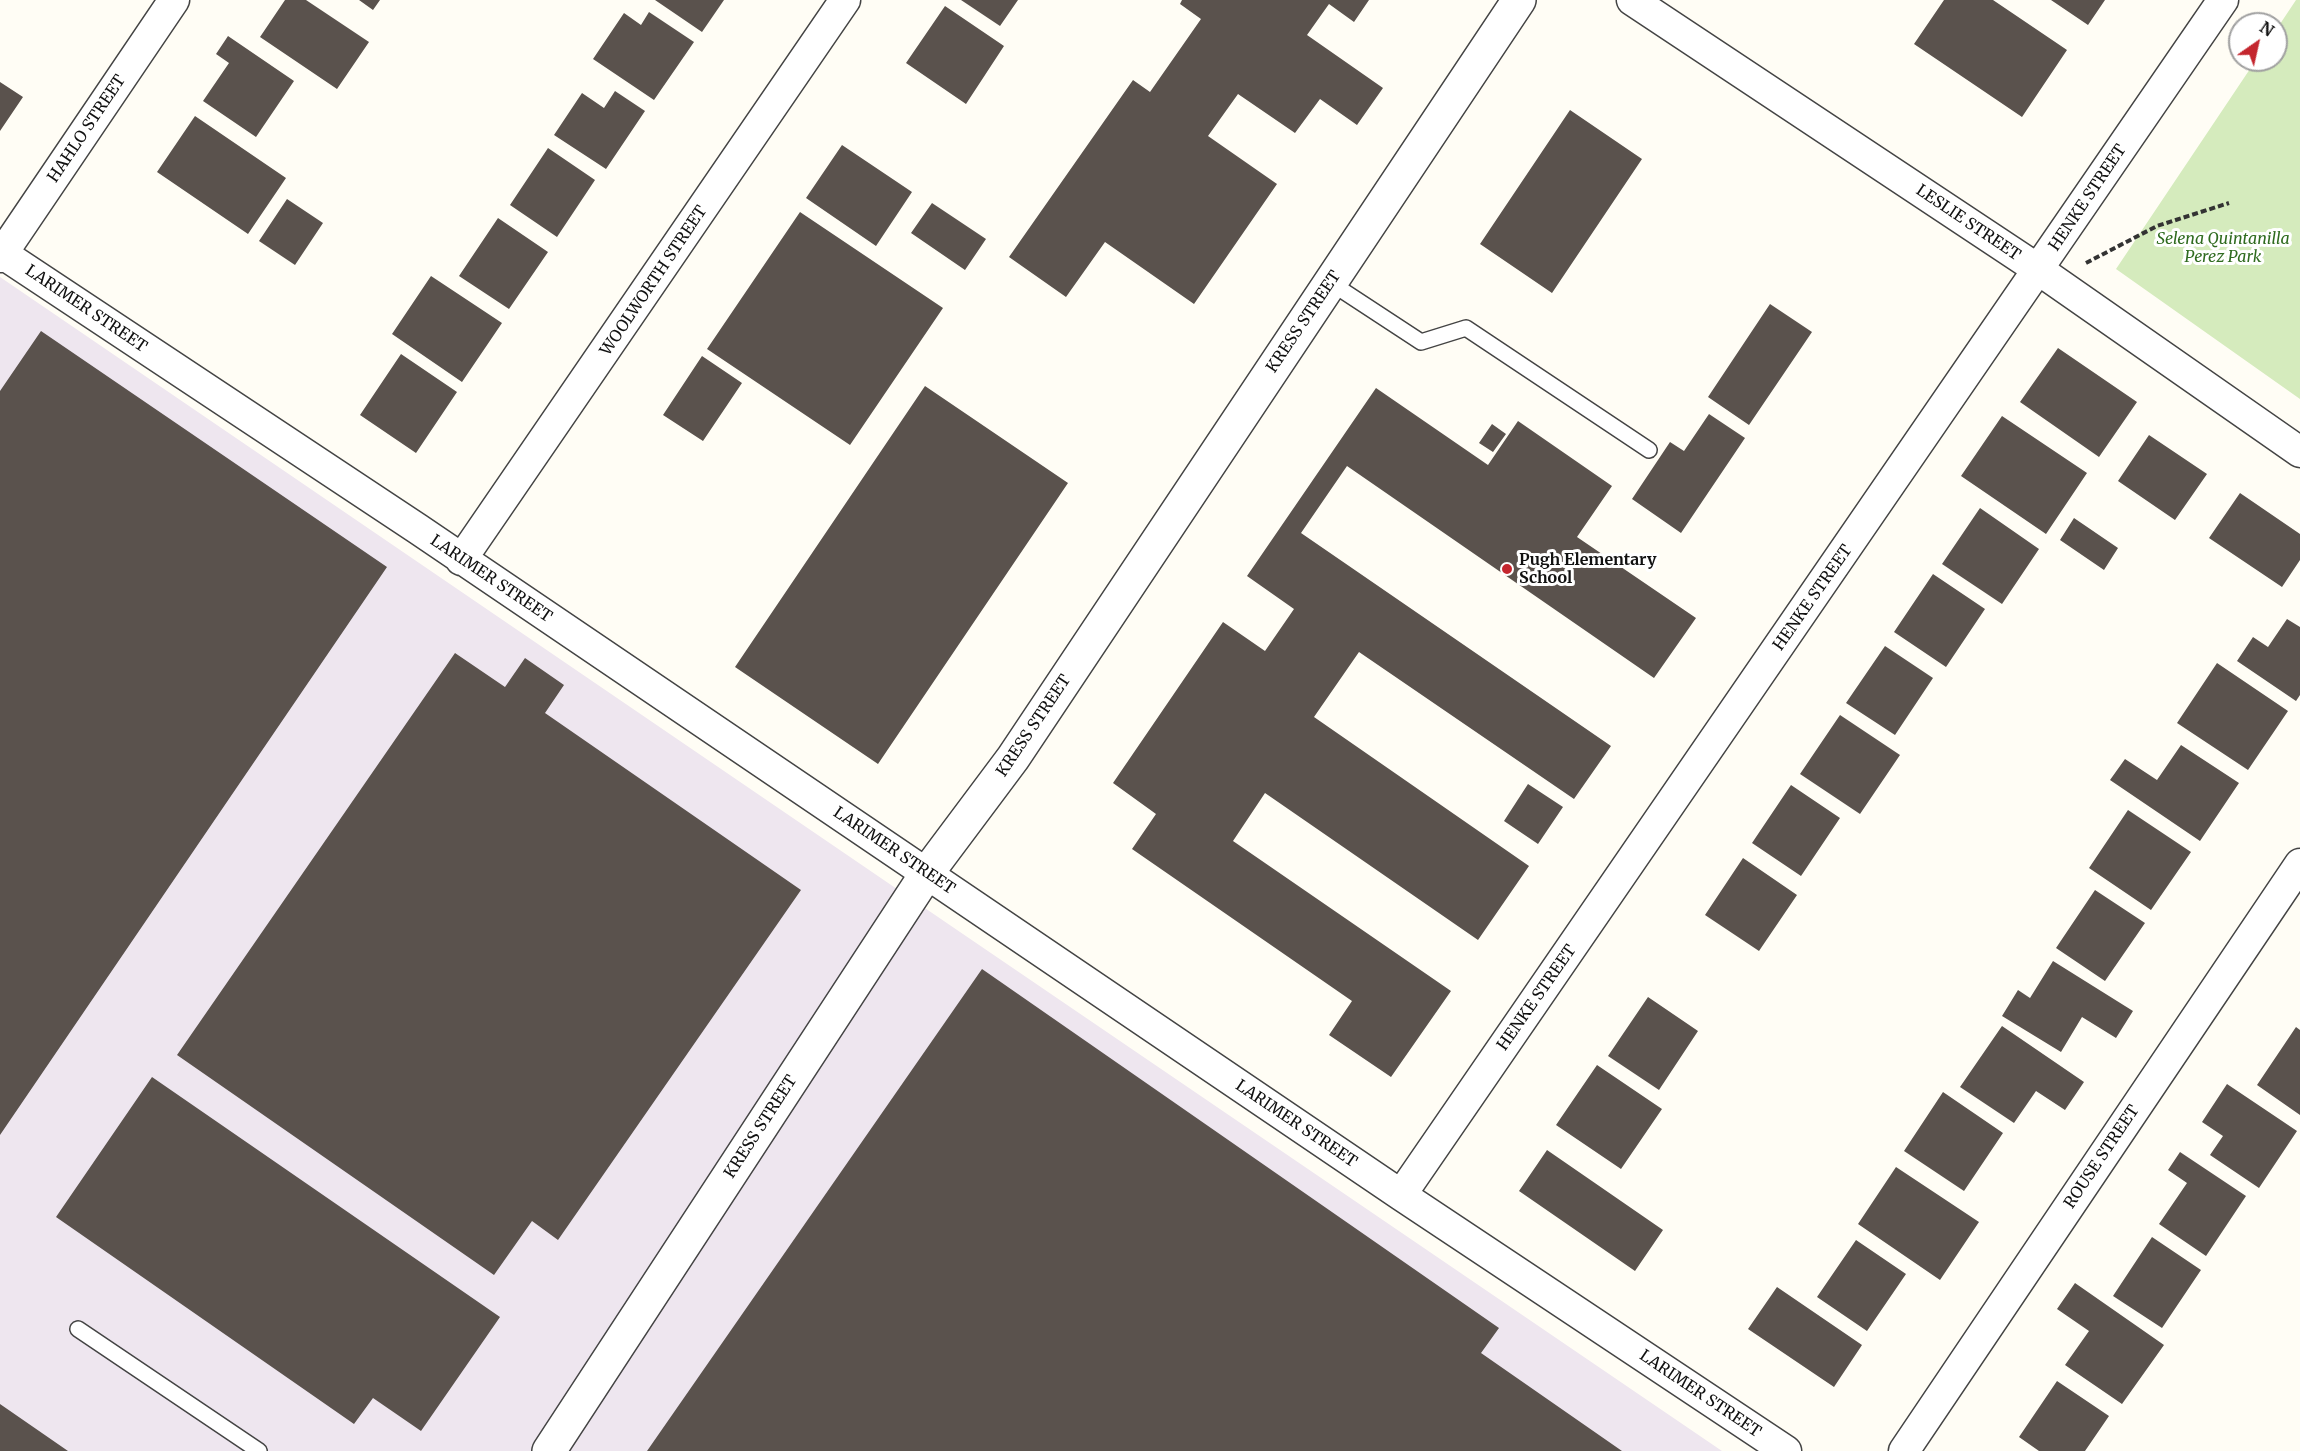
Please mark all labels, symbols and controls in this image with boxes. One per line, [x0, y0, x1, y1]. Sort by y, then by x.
north arrow [2228, 12, 2288, 72]
text: N [2256, 17, 2278, 41]
street label: HAHLO STREET [44, 72, 130, 186]
street label: HENKE STREET [2045, 141, 2131, 255]
street label: LESLIE STREET [1912, 181, 2024, 265]
street label: WOOLWORTH STREET [597, 202, 711, 360]
park label: Selena Quintanilla Perez Park [2156, 229, 2290, 267]
street label: LARIMER STREET [22, 261, 150, 357]
street label: KRESS STREET [1263, 267, 1345, 377]
street label: LARIMER STREET [427, 531, 555, 627]
street label: HENKE STREET [1770, 542, 1856, 654]
place label: Pugh Elementary School [1519, 550, 1656, 588]
marker: Pugh Elementary School [1500, 562, 1514, 576]
street label: KRESS STREET [993, 671, 1075, 781]
street label: LARIMER STREET [830, 803, 958, 899]
street label: HENKE STREET [1494, 942, 1580, 1054]
street label: KRESS STREET [721, 1072, 801, 1182]
street label: LARIMER STREET [1232, 1076, 1360, 1172]
street label: ROUSE STREET [2060, 1102, 2144, 1212]
street label: LARIMER STREET [1636, 1346, 1764, 1442]

